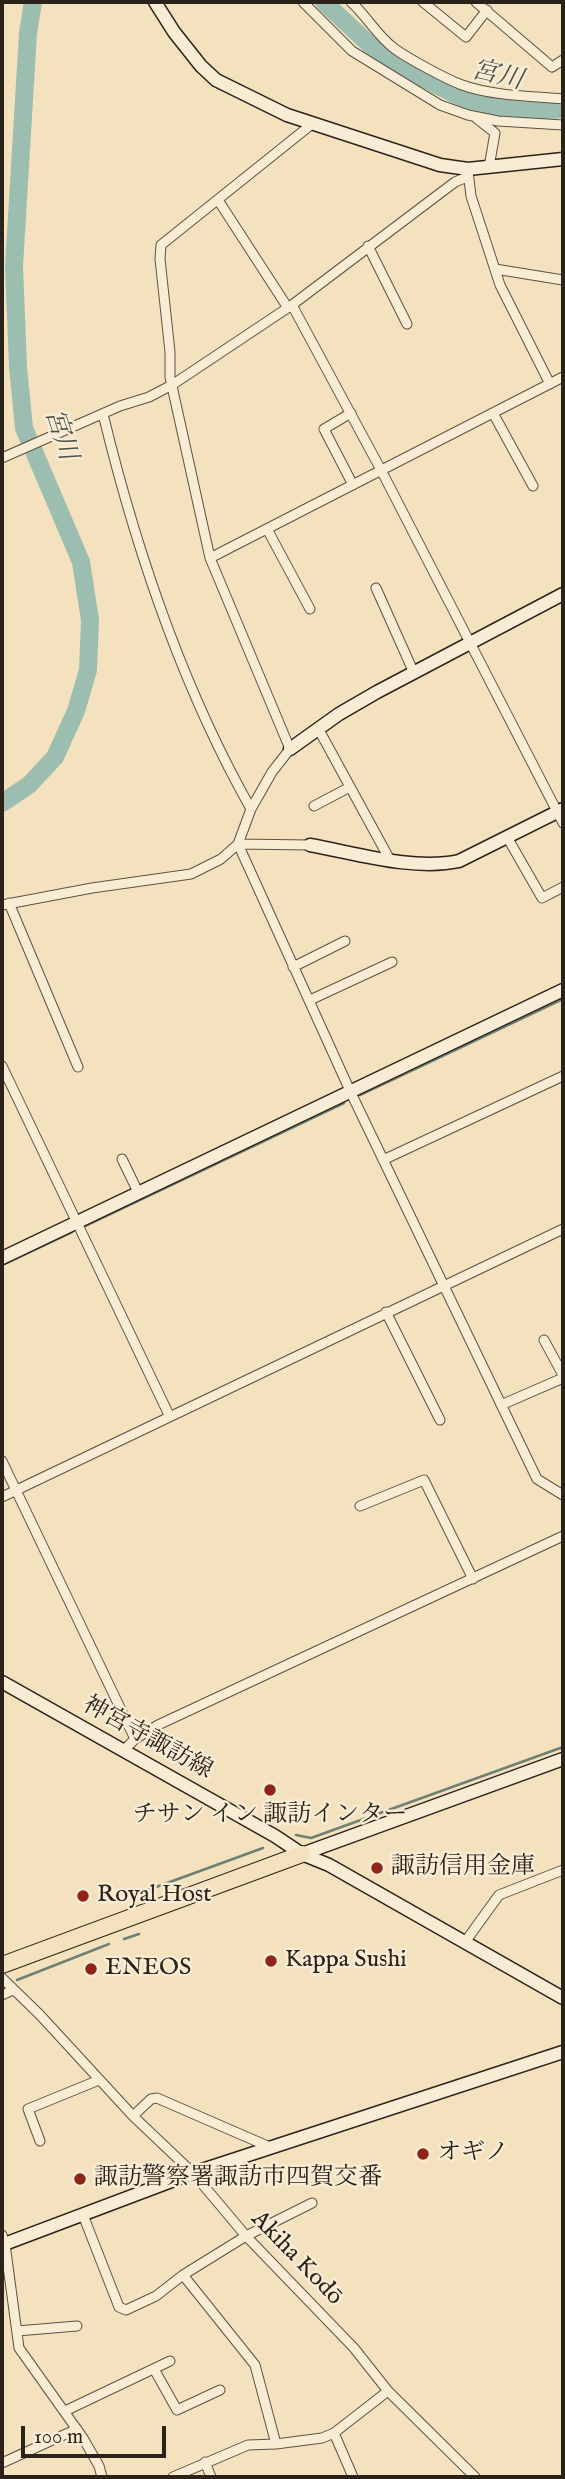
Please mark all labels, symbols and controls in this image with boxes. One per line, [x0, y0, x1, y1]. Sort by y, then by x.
water label: 宮川 [468, 56, 526, 98]
water label: 宮川 [36, 405, 82, 465]
street label: 神宮寺諏訪線 [77, 1691, 217, 1787]
marker: チサン イン 諏訪インター [262, 1782, 278, 1798]
place label: チサン イン 諏訪インター [133, 1802, 407, 1830]
place label: 諏訪信用金庫 [391, 1854, 535, 1882]
marker: 諏訪信用金庫 [369, 1860, 385, 1876]
place label: Royal Host [97, 1882, 212, 1910]
marker: Royal Host [75, 1888, 91, 1904]
place label: Kappa Sushi [285, 1947, 407, 1975]
marker: Kappa Sushi [263, 1953, 279, 1969]
place label: ENEOS [105, 1955, 191, 1983]
marker: ENEOS [83, 1961, 99, 1977]
place label: オギノ [437, 2140, 509, 2168]
marker: オギノ [415, 2146, 431, 2162]
place label: 諏訪警察署諏訪市四賀交番 [94, 2165, 382, 2193]
marker: 諏訪警察署諏訪市四賀交番 [72, 2171, 88, 2187]
street label: Akiha Kodō [244, 2206, 348, 2312]
scale bar [24, 2412, 170, 2456]
text: 100 m [34, 2424, 83, 2451]

